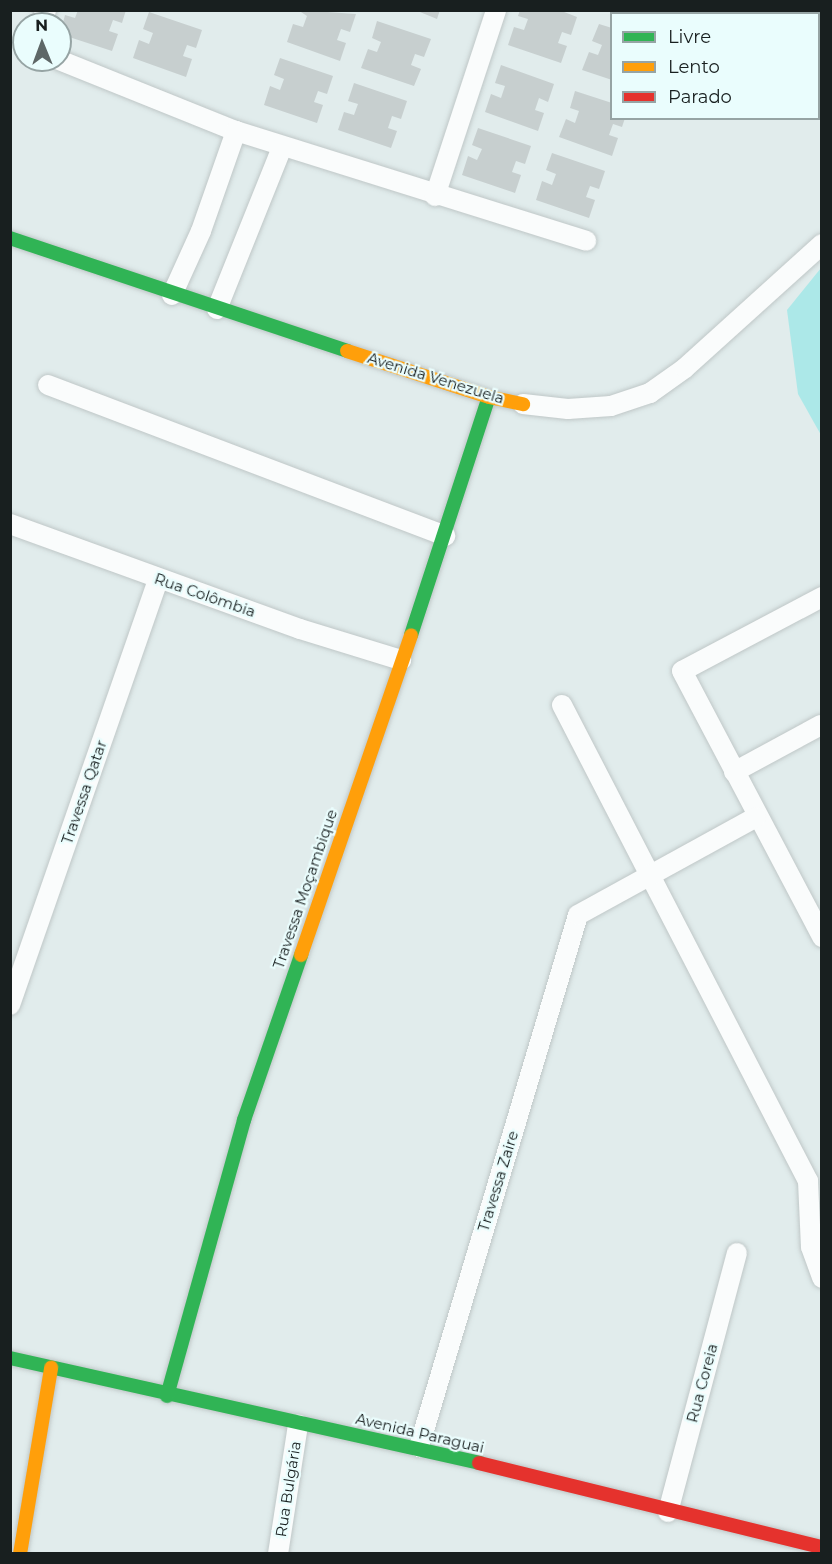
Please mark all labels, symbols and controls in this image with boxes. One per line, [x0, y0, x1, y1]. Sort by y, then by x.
north arrow [12, 12, 72, 72]
legend [610, 12, 820, 120]
text: N [35, 16, 48, 35]
text: Livre [668, 26, 711, 48]
text: Lento [668, 56, 720, 78]
text: Parado [668, 86, 732, 108]
street label: Avenida Venezuela [365, 349, 507, 407]
street label: Rua Colômbia [152, 569, 258, 621]
street label: Travessa Qatar [58, 738, 110, 846]
street label: Travessa Moçambique [269, 807, 341, 971]
street label: Travessa Zaire [474, 1128, 522, 1234]
street label: Rua Coreia [683, 1341, 721, 1425]
street label: Avenida Paraguai [354, 1409, 486, 1457]
street label: Rua Bulgária [272, 1440, 304, 1538]

